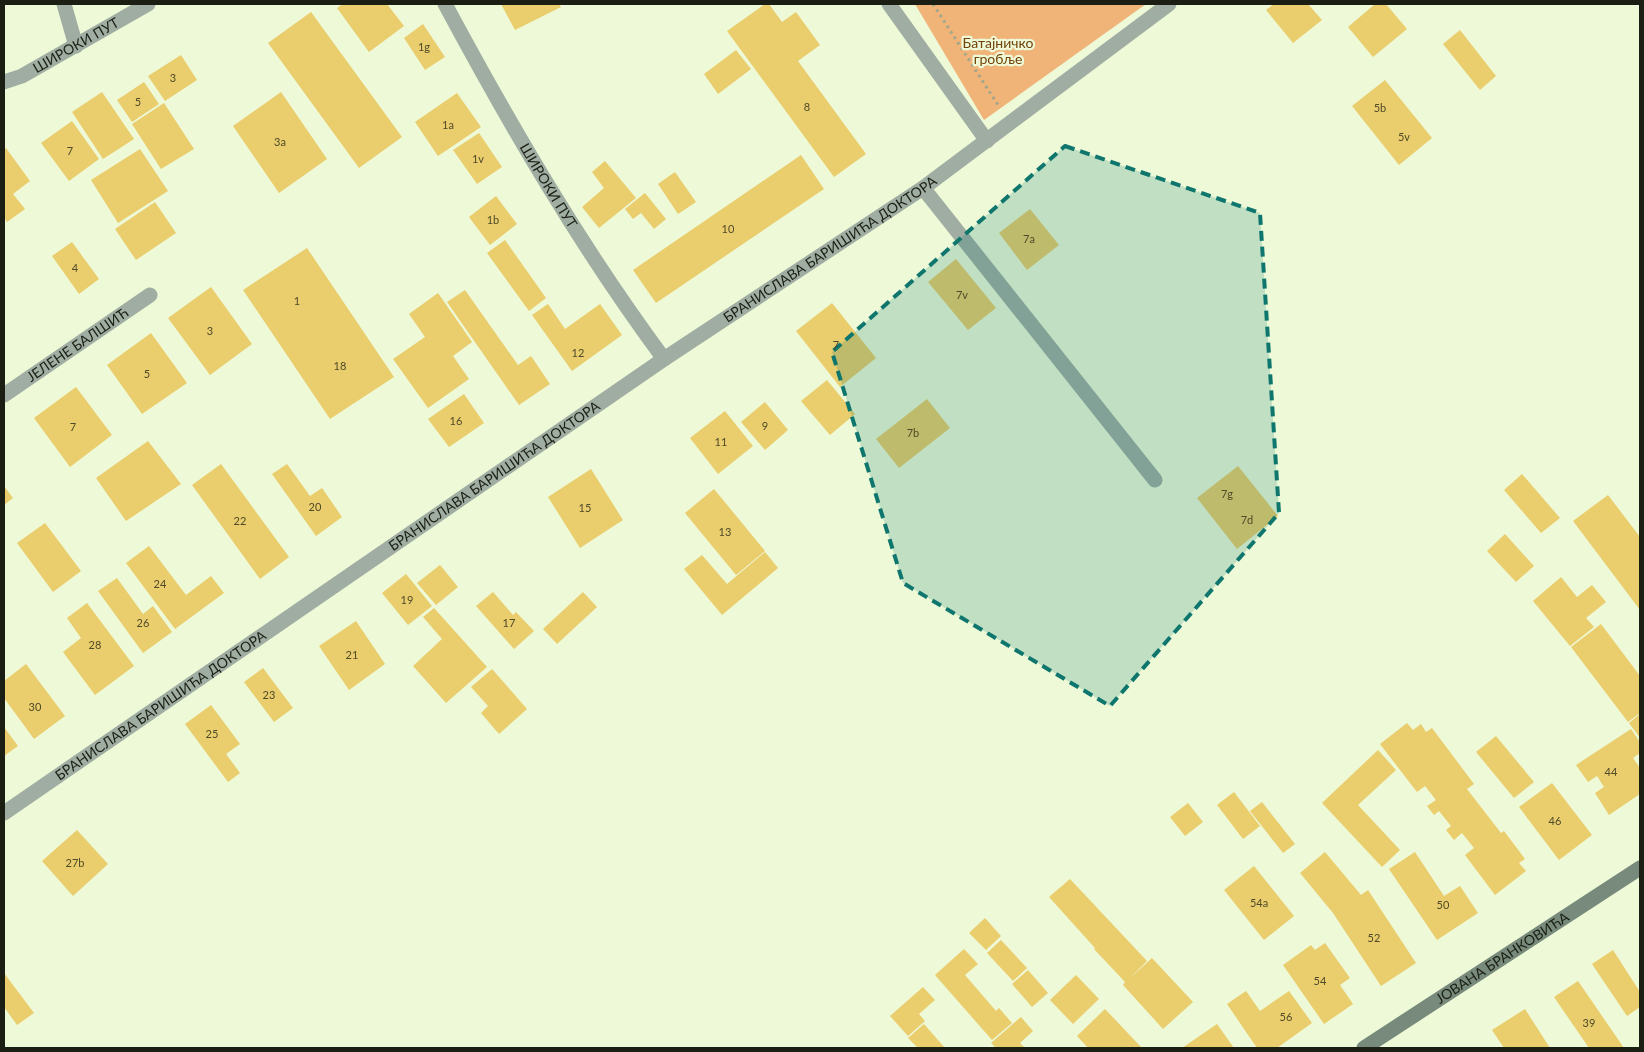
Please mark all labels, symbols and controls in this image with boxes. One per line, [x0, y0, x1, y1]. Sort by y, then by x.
street label: ШИРОКИ ПУТ [30, 13, 122, 76]
park label: Батајничко гробље [963, 34, 1033, 67]
house number: 1g [418, 40, 430, 53]
house number: 3 [170, 71, 176, 84]
house number: 5 [135, 95, 141, 108]
house number: 8 [804, 100, 810, 113]
house number: 5b [1374, 101, 1386, 114]
house number: 1a [442, 118, 454, 131]
house number: 5v [1398, 130, 1410, 143]
house number: 3a [274, 135, 286, 148]
street label: ШИРОКИ ПУТ [517, 140, 582, 232]
house number: 7 [67, 144, 73, 157]
house number: 1v [472, 152, 484, 165]
street label: БРАНИСЛАВА БАРИШИЋА ДОКТОРА [720, 172, 940, 326]
house number: 1b [487, 213, 499, 226]
house number: 10 [722, 222, 735, 235]
house number: 7a [1023, 232, 1035, 245]
house number: 4 [72, 261, 79, 274]
house number: 7v [956, 288, 968, 301]
house number: 1 [294, 294, 300, 307]
street label: ЈЕЛЕНЕ БАЛШИЋ [23, 304, 131, 385]
house number: 3 [207, 324, 213, 337]
house number: 7 [833, 338, 839, 351]
house number: 12 [572, 346, 584, 359]
house number: 18 [334, 359, 346, 372]
house number: 5 [144, 367, 150, 380]
street label: БРАНИСЛАВА БАРИШИЋА ДОКТОРА [385, 397, 603, 554]
house number: 16 [450, 414, 462, 427]
house number: 9 [762, 419, 768, 432]
house number: 7 [70, 420, 76, 433]
house number: 7b [907, 426, 919, 439]
house number: 11 [715, 435, 727, 448]
house number: 7g [1221, 487, 1233, 500]
house number: 20 [309, 500, 322, 513]
house number: 15 [579, 501, 591, 514]
house number: 7d [1241, 513, 1253, 526]
house number: 22 [234, 514, 246, 527]
house number: 13 [719, 525, 731, 538]
house number: 24 [154, 577, 167, 590]
house number: 19 [401, 593, 413, 606]
house number: 26 [137, 616, 149, 629]
house number: 17 [503, 616, 515, 629]
street label: БРАНИСЛАВА БАРИШИЋА ДОКТОРА [51, 626, 269, 783]
house number: 28 [89, 638, 101, 651]
house number: 21 [346, 648, 358, 661]
house number: 23 [263, 688, 275, 701]
house number: 30 [29, 700, 42, 713]
house number: 25 [206, 727, 218, 740]
house number: 44 [1605, 765, 1618, 778]
house number: 46 [1549, 814, 1561, 827]
house number: 27b [66, 856, 84, 869]
house number: 54a [1250, 896, 1268, 909]
house number: 50 [1437, 898, 1450, 911]
street label: ЈОВАНА БРАНКОВИЋА [1432, 908, 1572, 1007]
house number: 52 [1368, 931, 1380, 944]
house number: 54 [1314, 974, 1327, 987]
house number: 56 [1280, 1010, 1292, 1023]
house number: 39 [1583, 1016, 1595, 1029]

